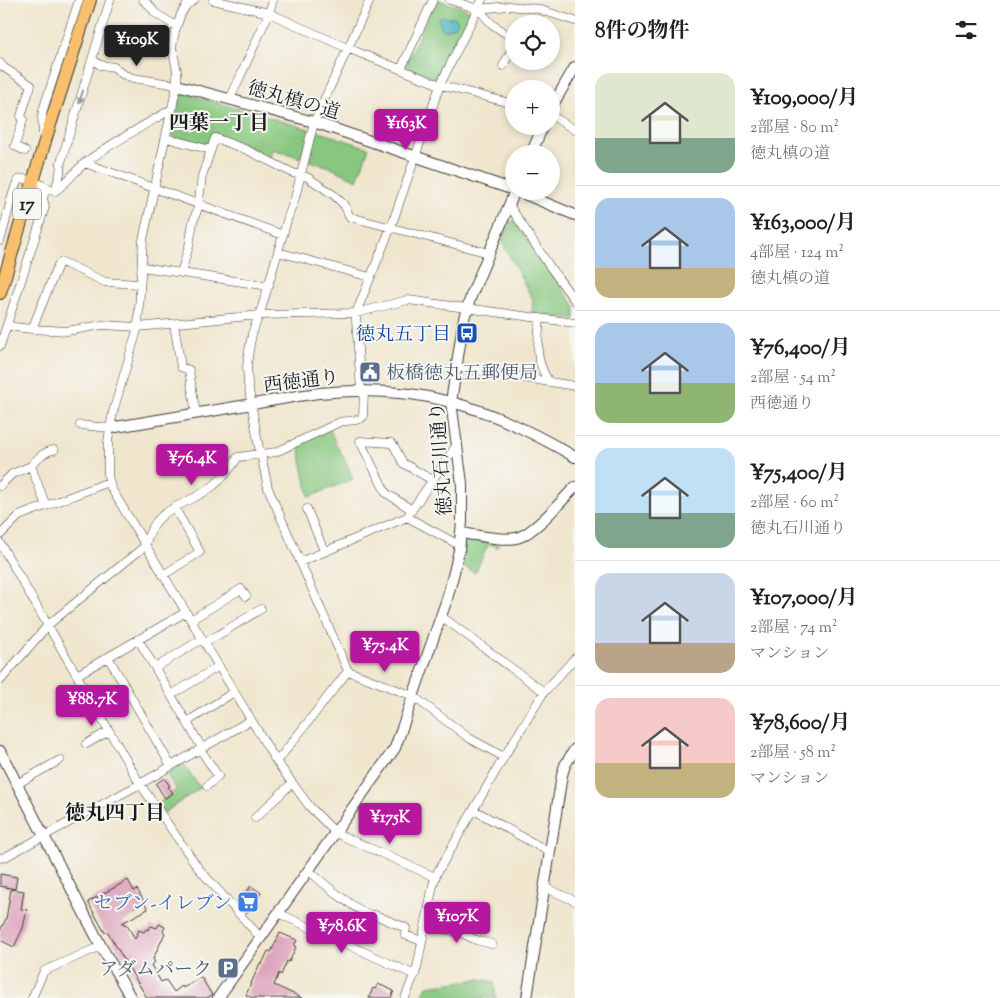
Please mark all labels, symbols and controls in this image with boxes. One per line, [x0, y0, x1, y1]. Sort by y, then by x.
map controls [505, 15, 560, 200]
button: locate [505, 15, 560, 70]
icon: filters [952, 16, 980, 44]
text: 8件の物件 [595, 17, 690, 47]
pin: ¥109K [102, 24, 172, 67]
text: ¥109K [115, 29, 159, 52]
street label: 徳丸槙の道 [244, 75, 343, 127]
button: + [505, 80, 560, 135]
text: ¥109,000/月 [750, 84, 858, 114]
one-way arrow [77, 90, 85, 105]
icon: home [635, 93, 695, 153]
pin: ¥163K [371, 108, 441, 151]
district label: 四葉一丁目 [169, 110, 269, 139]
text: ¥163K [385, 113, 427, 136]
text: 2部屋 · 80 m² [750, 117, 839, 140]
text: 徳丸槙の道 [750, 143, 830, 166]
button: − [505, 145, 560, 200]
road number: 17 [13, 188, 41, 220]
text: ¥163,000/月 [750, 209, 856, 239]
icon: home [635, 218, 695, 278]
text: 4部屋 · 124 m² [750, 242, 844, 265]
text: 徳丸槙の道 [750, 268, 830, 291]
bus stop icon: 徳丸五丁目 [455, 321, 479, 345]
place label: 徳丸五丁目 [356, 322, 451, 349]
text: ¥76,400/月 [750, 334, 851, 364]
icon: home [635, 343, 695, 403]
public building icon: 板橋徳丸五郵便局 [358, 360, 382, 384]
place label: 板橋徳丸五郵便局 [386, 361, 538, 388]
street label: 西徳通り [262, 364, 341, 401]
text: 2部屋 · 54 m² [750, 367, 836, 390]
text: 西徳通り [750, 393, 814, 416]
street label: 徳丸石川通り [425, 401, 460, 517]
pin: ¥76.4K [151, 444, 233, 486]
text: ¥76.4K [167, 448, 217, 471]
text: ¥75,400/月 [750, 459, 848, 489]
icon: home [635, 468, 695, 528]
text: 2部屋 · 60 m² [750, 492, 839, 515]
text: 徳丸石川通り [750, 518, 846, 541]
text: ¥107,000/月 [750, 584, 858, 614]
icon: home [635, 593, 695, 653]
text: 2部屋 · 74 m² [750, 617, 837, 640]
pin: ¥75.4K [344, 630, 426, 673]
text: ¥75.4K [361, 635, 409, 658]
text: マンション [750, 643, 829, 666]
pin: ¥88.7K [51, 684, 133, 727]
text: ¥88.7K [67, 689, 117, 712]
text: ¥78,600/月 [750, 709, 851, 739]
icon: home [635, 718, 695, 778]
text: 2部屋 · 58 m² [750, 742, 836, 765]
text: マンション [750, 768, 829, 791]
district label: 徳丸四丁目 [65, 800, 165, 829]
pin: ¥175K [355, 802, 425, 845]
text: ¥175K [370, 807, 410, 830]
supermarket icon: セブン-イレブン [236, 890, 260, 914]
place label: セブン-イレブン [94, 891, 232, 918]
pin: ¥107K [422, 902, 492, 944]
text: ¥107K [435, 906, 479, 929]
pin: ¥78.6K [301, 912, 383, 954]
text: ¥78.6K [317, 916, 367, 939]
parking icon: アダムパーク [216, 956, 240, 980]
place label: アダムパーク [99, 957, 212, 984]

